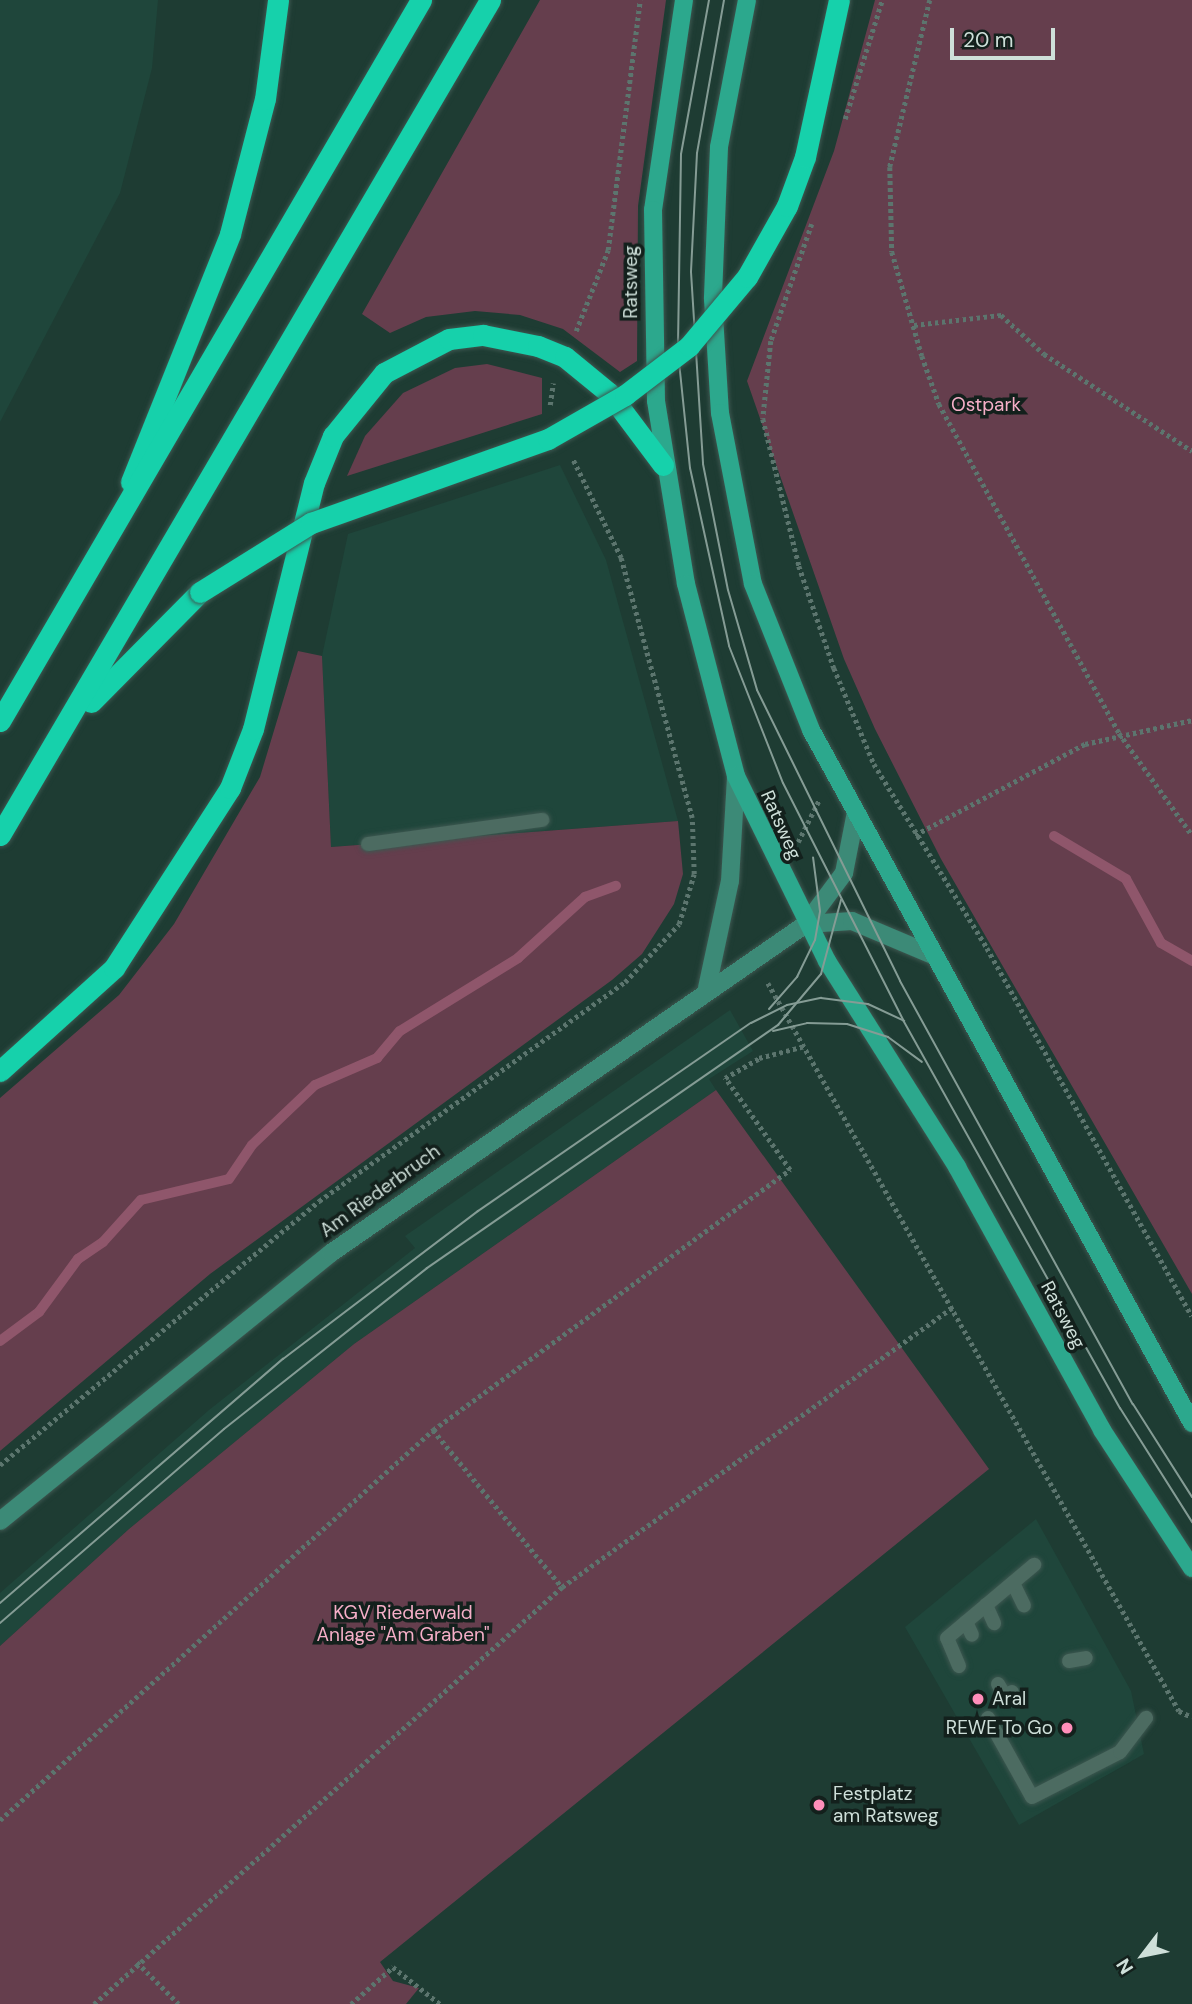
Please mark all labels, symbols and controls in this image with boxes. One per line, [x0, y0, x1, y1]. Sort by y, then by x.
scale bar [954, 14, 1059, 58]
text: 20 m [963, 26, 1014, 54]
street label: Ratsweg [620, 245, 642, 319]
park label: Ostpark [951, 394, 1021, 416]
street label: Ratsweg [756, 787, 806, 863]
street label: Am Riederbruch [316, 1140, 444, 1242]
street label: Ratsweg [1036, 1277, 1090, 1353]
park label: KGV Riederwald Anlage "Am Graben" [316, 1602, 490, 1646]
place label: Aral [992, 1688, 1026, 1710]
marker: Aral [970, 1691, 986, 1707]
place label: REWE To Go [946, 1717, 1053, 1739]
marker: REWE To Go [1059, 1720, 1075, 1736]
place label: Festplatz am Ratsweg [833, 1783, 939, 1827]
marker: Festplatz am Ratsweg [811, 1797, 827, 1813]
north arrow [1108, 1920, 1178, 1990]
text: N [1110, 1954, 1139, 1979]

